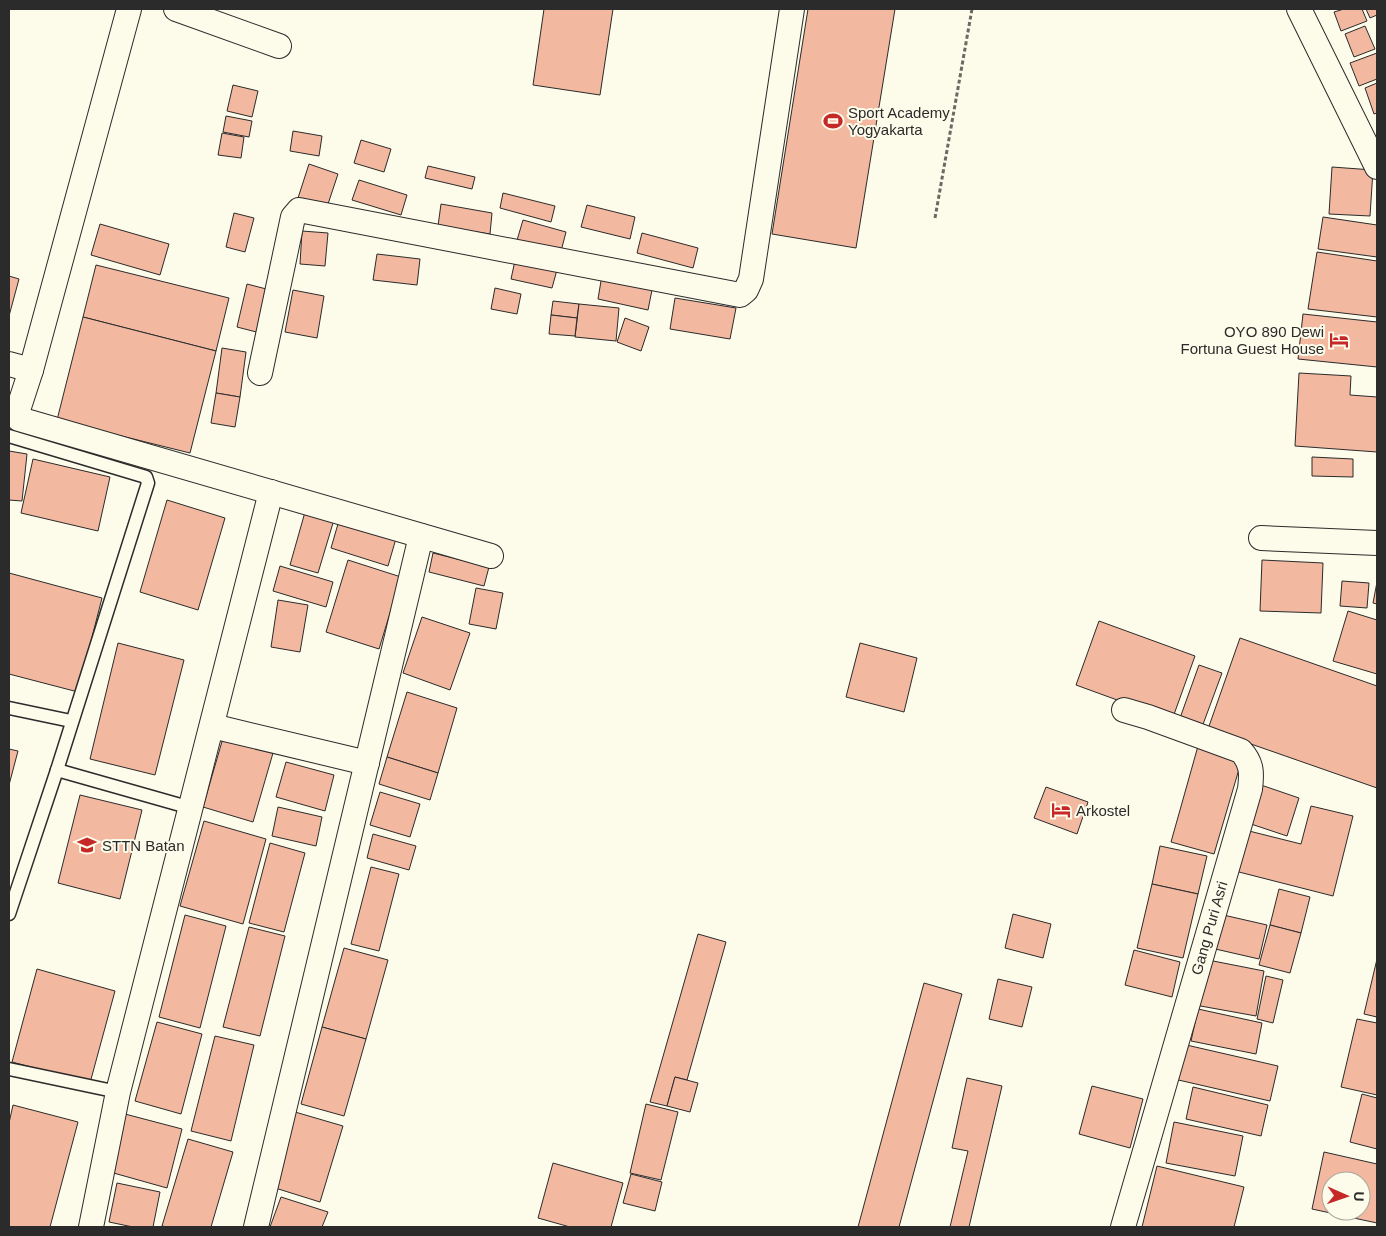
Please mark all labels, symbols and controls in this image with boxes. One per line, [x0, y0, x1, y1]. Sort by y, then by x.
place label: Sport Academy Yogyakarta [848, 104, 950, 138]
sports icon: Sport Academy Yogyakarta [822, 110, 844, 132]
place label: OYO 890 Dewi Fortuna Guest House [1181, 323, 1324, 357]
hotel icon: OYO 890 Dewi Fortuna Guest House [1328, 329, 1350, 351]
hotel icon: Arkostel [1050, 799, 1072, 821]
place label: Arkostel [1076, 802, 1130, 819]
school or university icon: STTN Batan [76, 834, 98, 856]
place label: STTN Batan [102, 837, 185, 854]
street label: Gang Puri Asri [1187, 879, 1231, 977]
north arrow [1321, 1171, 1371, 1221]
text: U [1351, 1191, 1367, 1202]

